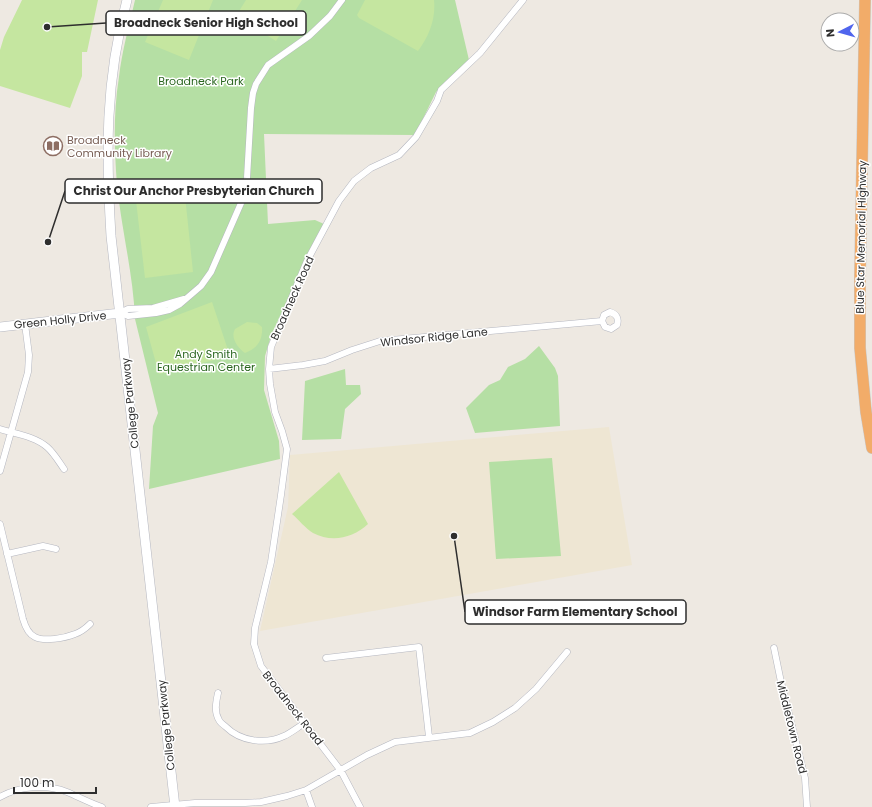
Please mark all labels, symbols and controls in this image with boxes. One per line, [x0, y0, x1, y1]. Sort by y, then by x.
callout: Broadneck Senior High School [106, 11, 306, 35]
north arrow [820, 12, 860, 52]
text: Broadneck Senior High School [114, 14, 298, 31]
text: N [822, 28, 838, 38]
park label: Broadneck Park [158, 73, 244, 89]
place label: Broadneck Community Library [67, 132, 173, 161]
library icon: Broadneck Community Library [42, 135, 64, 157]
street label: Blue Star Memorial Highway [852, 159, 870, 314]
callout: Christ Our Anchor Presbyterian Church [65, 179, 322, 203]
text: Christ Our Anchor Presbyterian Church [74, 182, 314, 199]
street label: Broadneck Road [266, 253, 318, 343]
street label: Green Holly Drive [13, 307, 107, 333]
street label: Windsor Ridge Lane [380, 323, 489, 351]
park label: Andy Smith Equestrian Center [157, 346, 255, 375]
street label: College Parkway [117, 356, 143, 449]
callout: Windsor Farm Elementary School [465, 600, 686, 624]
text: Windsor Farm Elementary School [473, 603, 677, 620]
street label: Broadneck Road [259, 667, 327, 749]
street label: College Parkway [153, 678, 179, 771]
street label: Middletown Road [773, 679, 811, 775]
scale bar [14, 769, 96, 795]
text: 100 m [20, 774, 54, 791]

